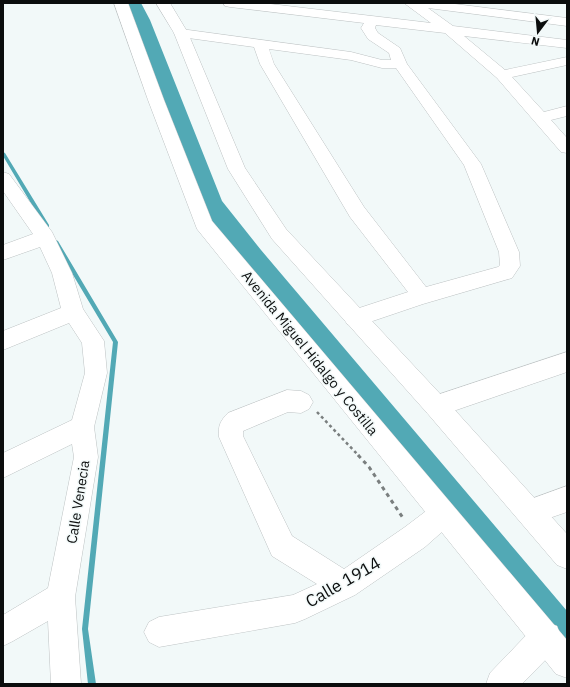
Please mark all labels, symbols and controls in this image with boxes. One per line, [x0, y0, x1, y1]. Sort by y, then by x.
north arrow [518, 12, 558, 52]
text: N [529, 34, 541, 49]
street label: Avenida Miguel Hidalgo y Costilla [238, 267, 382, 439]
street label: Calle Venecia [63, 459, 94, 545]
street label: Calle 1914 [302, 552, 384, 612]

